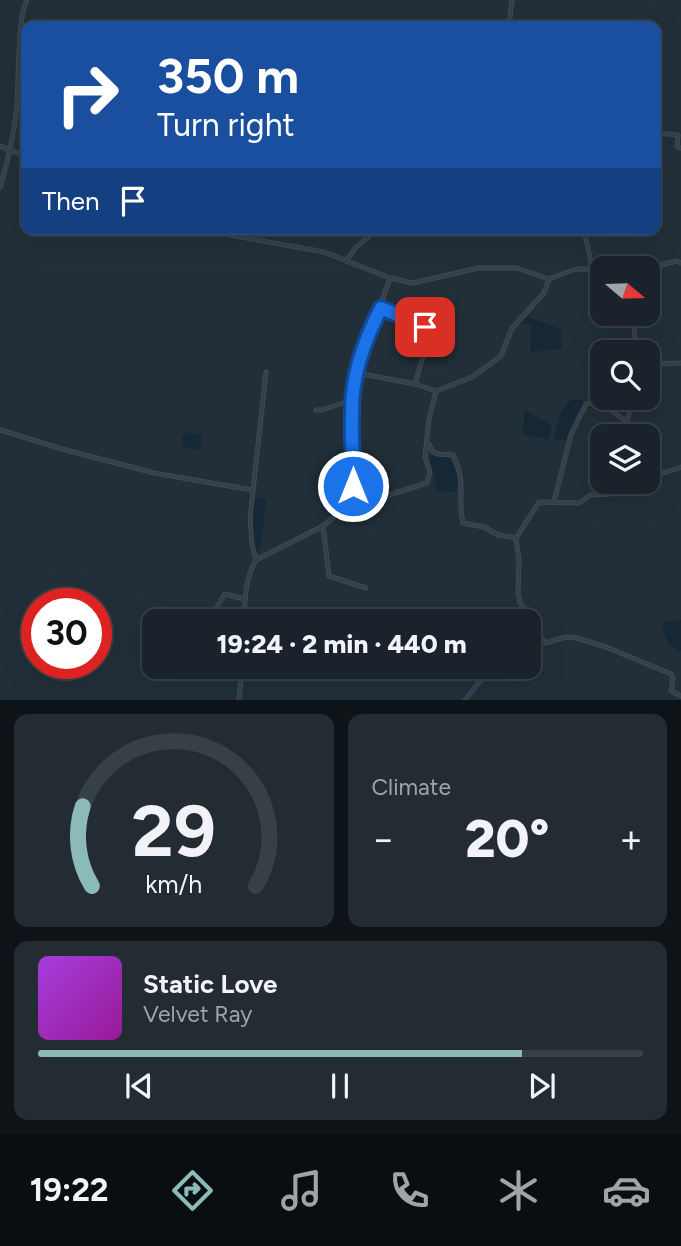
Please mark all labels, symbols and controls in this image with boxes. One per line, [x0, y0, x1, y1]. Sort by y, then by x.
text: 350 m [157, 46, 299, 105]
icon: right [42, 49, 133, 140]
text: Turn right [157, 106, 295, 144]
icon: arrive [114, 182, 152, 220]
text: Then [42, 185, 100, 217]
north arrow [590, 256, 660, 326]
map controls [590, 256, 660, 494]
pin [395, 297, 455, 357]
icon: arrive [406, 308, 444, 346]
button: search [590, 340, 660, 410]
button: layers [590, 424, 660, 494]
position arrow [316, 449, 390, 523]
speed limit sign: 30 [21, 588, 112, 679]
text: 19:24 · 2 min · 440 m [216, 628, 467, 660]
text: Climate [372, 773, 451, 801]
text: 29 [132, 788, 216, 875]
text: 20° [465, 808, 549, 870]
text: − [372, 816, 395, 862]
text: + [619, 816, 643, 862]
text: km/h [145, 869, 202, 899]
text: Static Love [143, 968, 277, 1000]
text: Velvet Ray [143, 1000, 252, 1028]
icon: previous [120, 1067, 158, 1105]
icon: pause [321, 1067, 359, 1105]
icon: next [523, 1067, 561, 1105]
icon: directions [168, 1166, 217, 1215]
icon: music [277, 1166, 326, 1215]
icon: phone [385, 1166, 434, 1215]
icon: climate [494, 1166, 543, 1215]
icon: car [602, 1166, 651, 1215]
text: 19:22 [30, 1171, 109, 1209]

